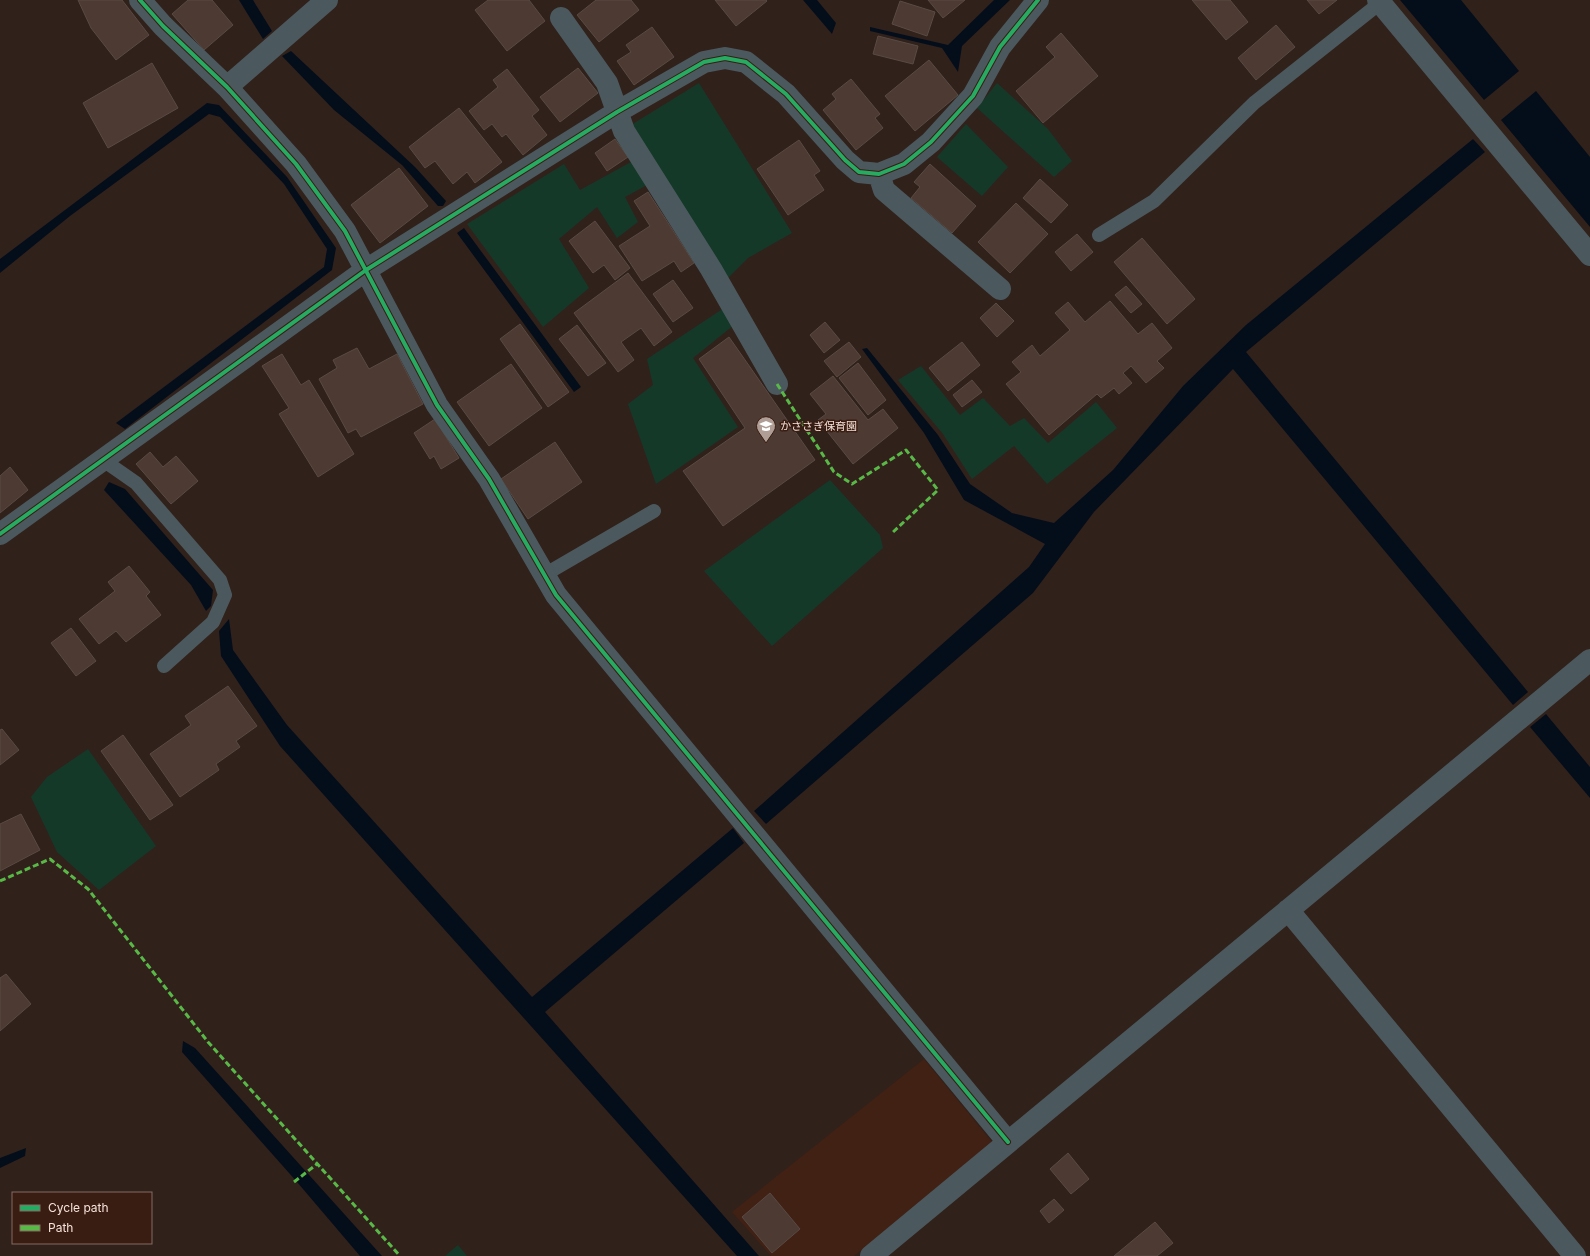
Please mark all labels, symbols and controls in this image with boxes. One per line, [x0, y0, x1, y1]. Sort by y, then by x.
school or university icon: かささぎ保育園 [755, 415, 777, 443]
place label: かささぎ保育園 [780, 419, 857, 433]
legend [12, 1192, 152, 1244]
text: Cycle path [48, 1200, 109, 1215]
text: Path [48, 1220, 73, 1235]

